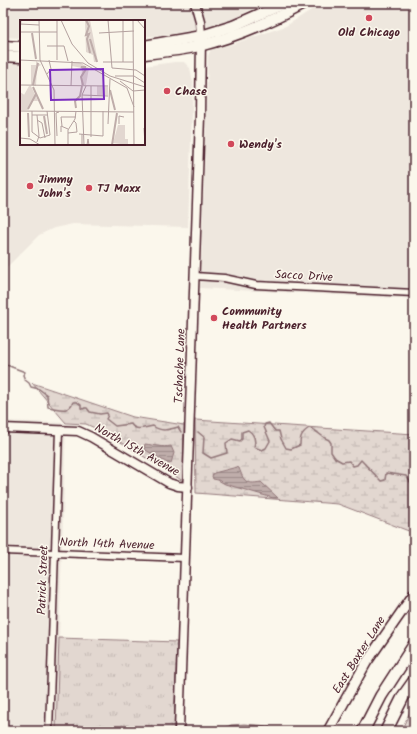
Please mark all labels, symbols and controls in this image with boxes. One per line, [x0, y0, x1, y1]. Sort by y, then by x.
marker: Old Chicago [364, 13, 374, 23]
inset map [20, 20, 145, 145]
place label: Old Chicago [338, 23, 401, 42]
place label: Chase [175, 82, 207, 101]
marker: Chase [162, 86, 172, 96]
place label: Wendy's [239, 135, 282, 154]
marker: Wendy's [226, 139, 236, 149]
place label: Jimmy John's [38, 170, 74, 203]
place label: TJ Maxx [97, 179, 141, 198]
marker: Jimmy John's [25, 181, 35, 191]
marker: TJ Maxx [84, 183, 94, 193]
street label: Sacco Drive [275, 265, 334, 287]
place label: Community Health Partners [222, 302, 307, 335]
marker: Community Health Partners [209, 313, 219, 323]
street label: Tschache Lane [169, 328, 191, 404]
street label: North 15th Avenue [91, 419, 184, 482]
street label: North 14th Avenue [59, 533, 155, 555]
street label: Patrick Street [32, 544, 54, 615]
street label: East Baxter Lane [328, 612, 391, 698]

